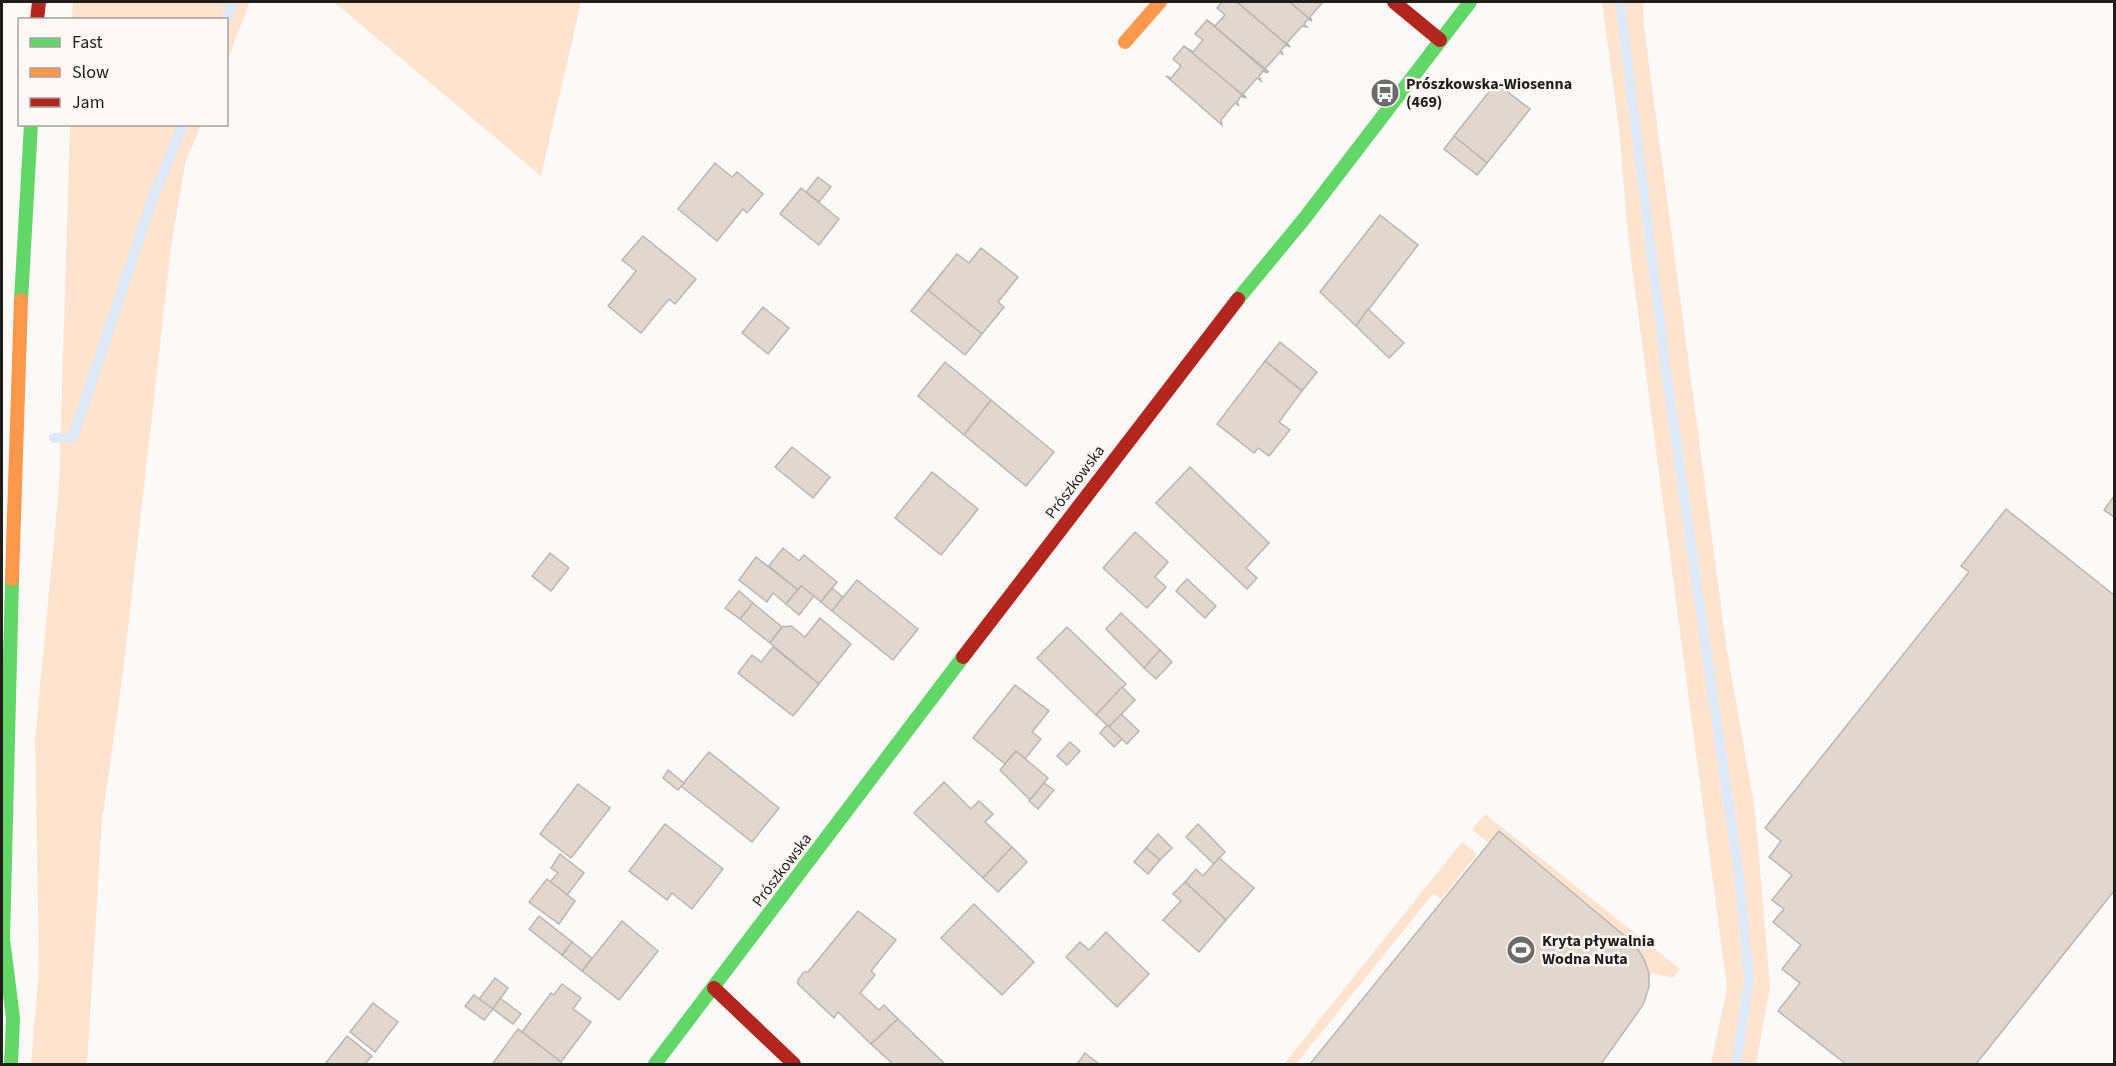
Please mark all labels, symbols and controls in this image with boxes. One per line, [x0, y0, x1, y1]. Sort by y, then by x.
legend [18, 18, 228, 126]
text: Fast [72, 30, 103, 55]
text: Slow [72, 60, 109, 85]
place label: Prószkowska-Wiosenna (469) [1406, 73, 1572, 113]
bus stop icon: Prószkowska-Wiosenna (469) [1369, 77, 1401, 109]
text: Jam [72, 90, 105, 115]
street label: Prószkowska [1040, 441, 1110, 523]
street label: Prószkowska [747, 829, 817, 911]
place label: Kryta pływalnia Wodna Nuta [1542, 930, 1655, 970]
sports icon: Kryta pływalnia Wodna Nuta [1505, 934, 1537, 966]

